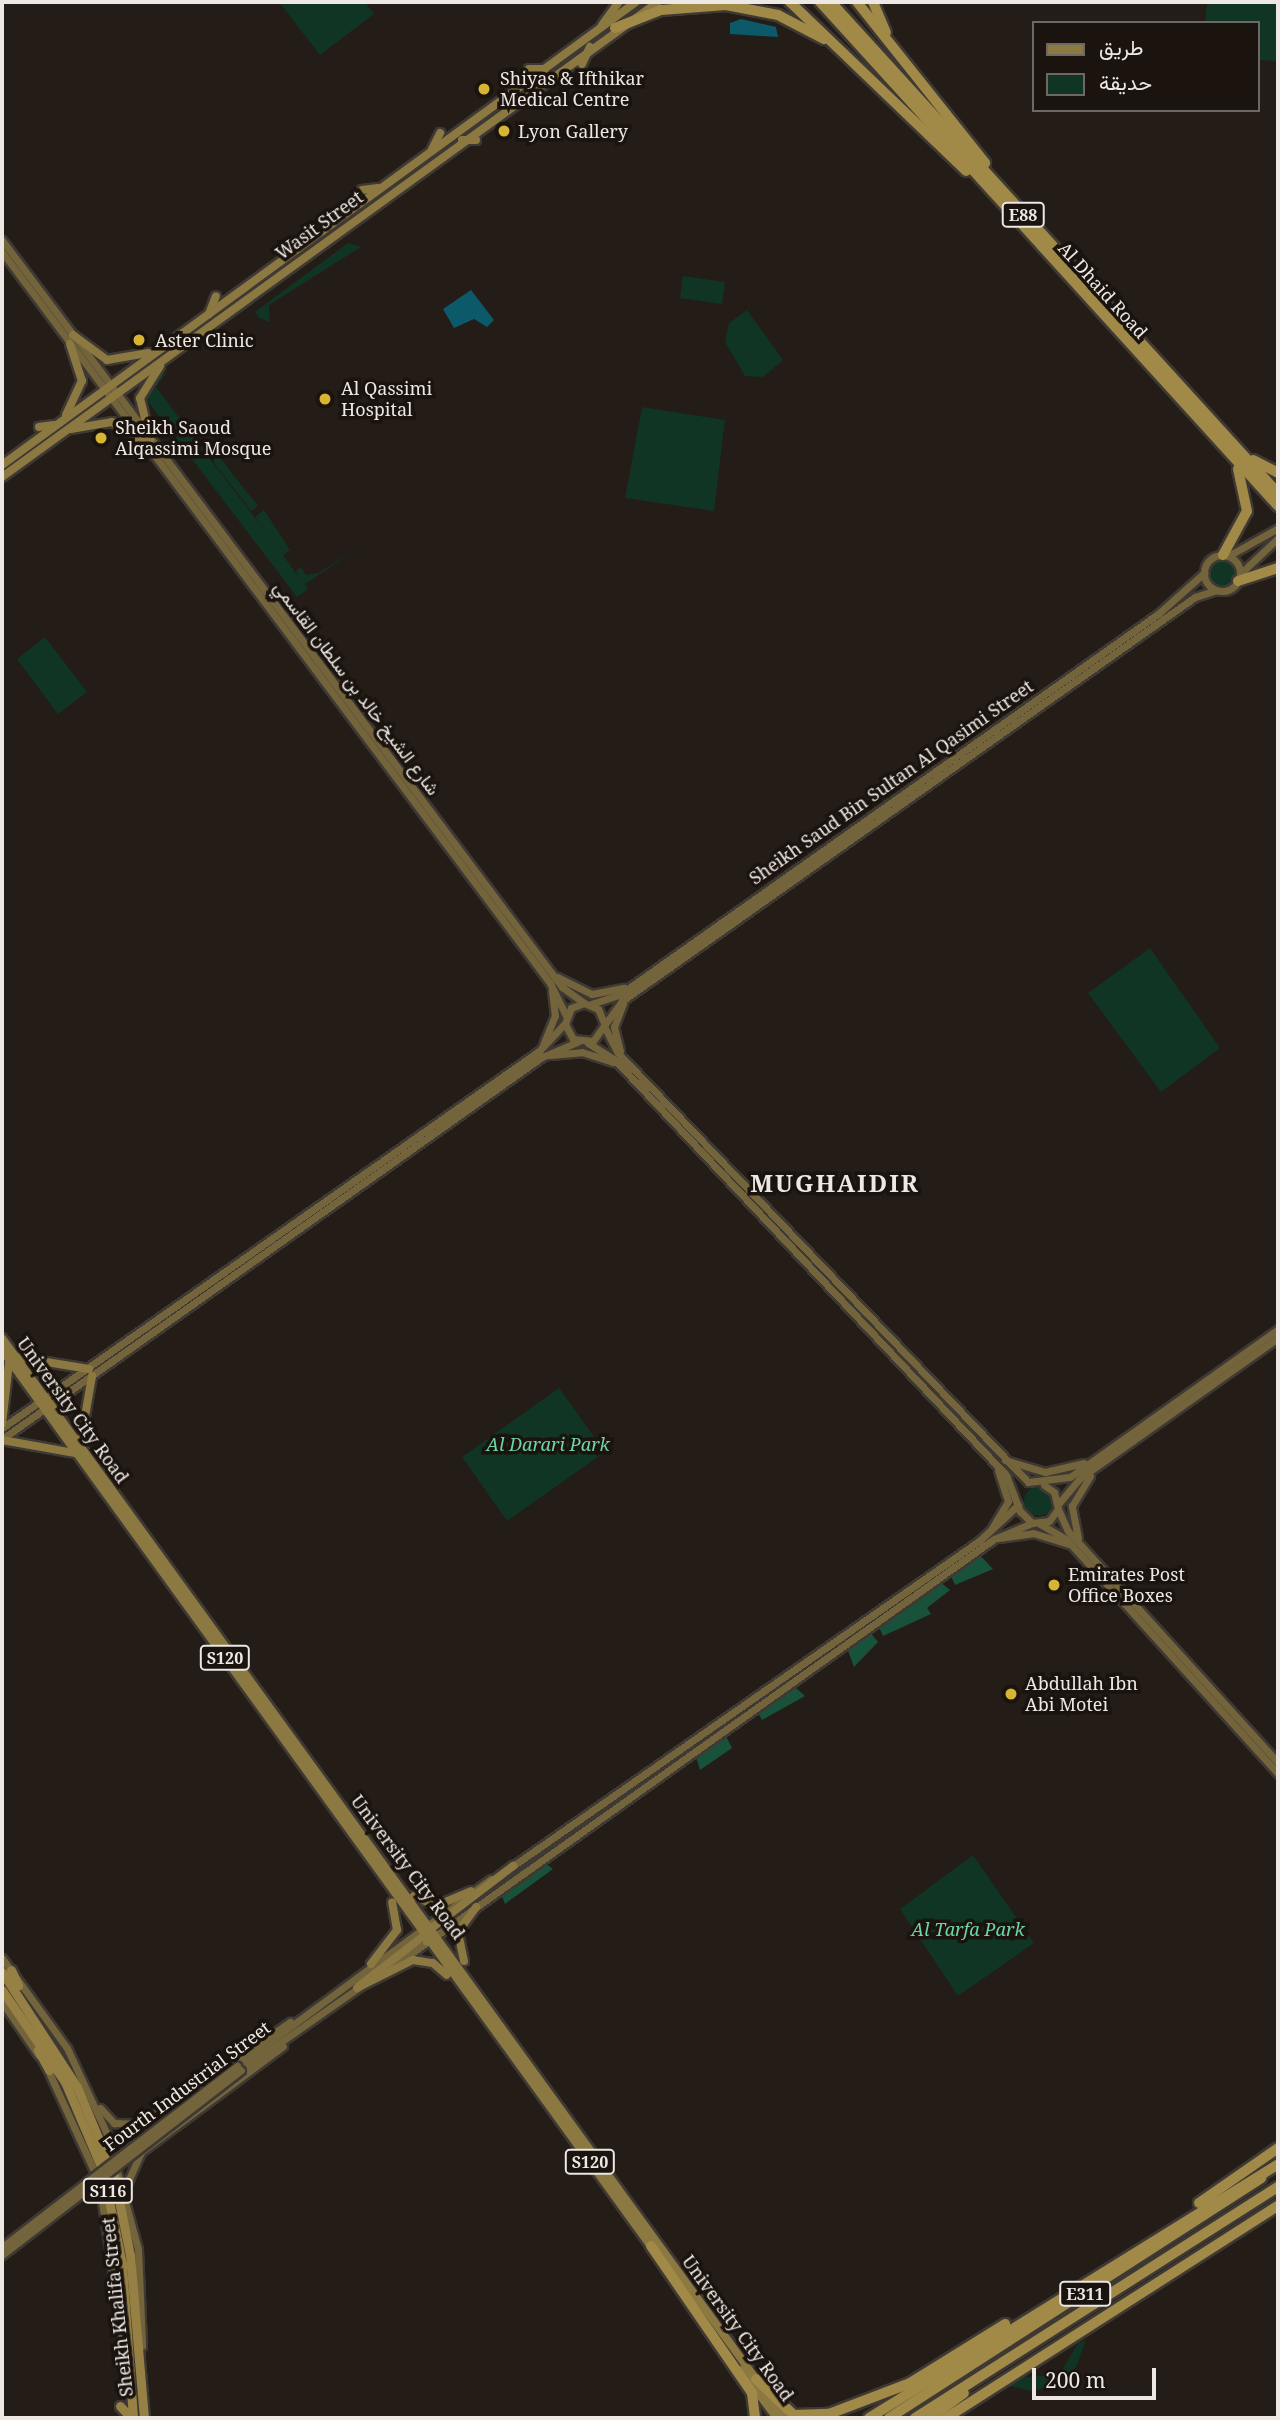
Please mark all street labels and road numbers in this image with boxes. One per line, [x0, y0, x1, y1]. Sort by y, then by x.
street label: Wasit Street [271, 186, 367, 264]
road number: E88 [1000, 202, 1046, 228]
street label: Al Dhaid Road [1054, 237, 1152, 343]
street label: شارع الشيخ خالد بن سلطان القاسمي [269, 577, 445, 799]
street label: Sheikh Saud Bin Sultan Al Qasimi Street [745, 675, 1037, 889]
street label: University City Road [13, 1333, 133, 1487]
road number: S120 [199, 1646, 251, 1670]
street label: University City Road [347, 1791, 469, 1943]
street label: Fourth Industrial Street [100, 2016, 274, 2156]
road number: S120 [564, 2150, 616, 2174]
road number: S116 [82, 2178, 134, 2204]
street label: Sheikh Khalifa Street [97, 2216, 137, 2398]
street label: University City Road [678, 2251, 798, 2405]
road number: E311 [1059, 2282, 1111, 2306]

